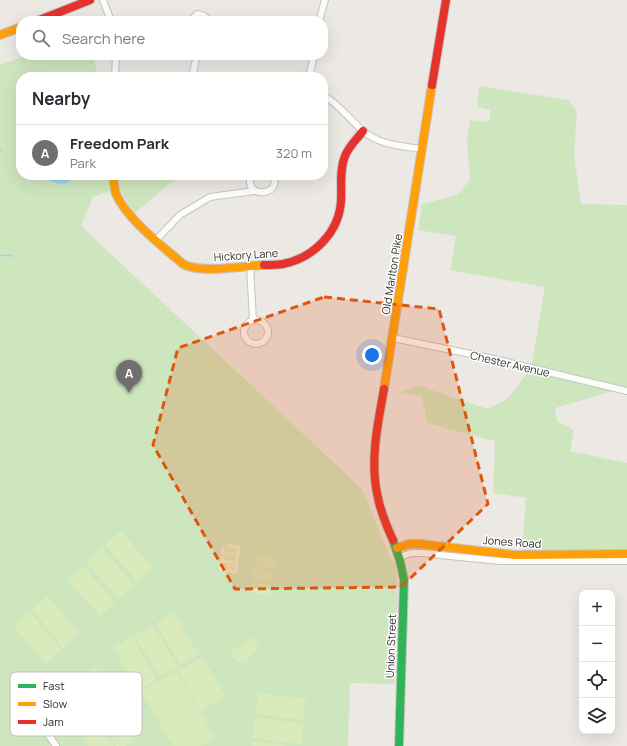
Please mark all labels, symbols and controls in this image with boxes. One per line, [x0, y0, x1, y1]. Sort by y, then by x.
search box [16, 16, 328, 60]
icon: search [30, 27, 52, 49]
text: Search here [62, 28, 145, 49]
text: Nearby [32, 87, 90, 110]
text: Freedom Park [70, 133, 169, 154]
text: A [41, 144, 49, 162]
text: 320 m [276, 144, 312, 162]
text: Park [70, 154, 96, 172]
street label: Old Marlton Pike [378, 232, 405, 315]
street label: Hickory Lane [213, 245, 279, 264]
your location [362, 345, 382, 365]
street label: Chester Avenue [469, 347, 552, 380]
pin: A [116, 360, 142, 393]
street label: Jones Road [482, 532, 542, 551]
map controls [579, 590, 615, 734]
button: + [579, 590, 615, 626]
street label: Union Street [382, 614, 399, 678]
button: − [579, 626, 615, 662]
button: locate [579, 662, 615, 698]
legend [10, 672, 142, 736]
text: Fast [43, 678, 65, 693]
text: Slow [43, 696, 68, 711]
button: layers [579, 698, 615, 734]
text: Jam [43, 714, 64, 729]

